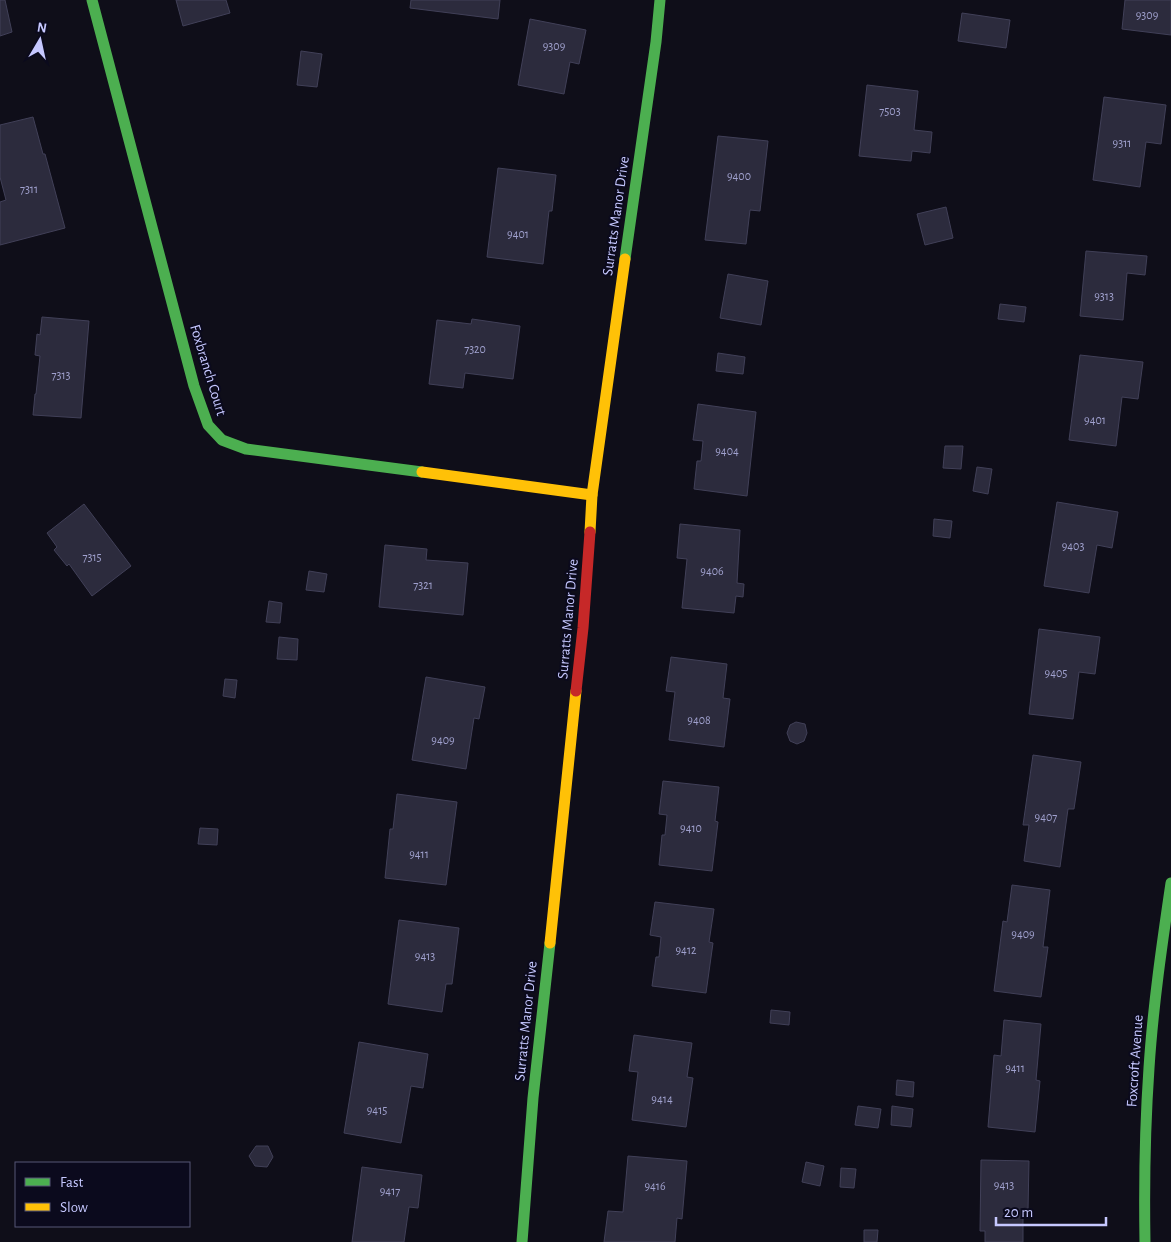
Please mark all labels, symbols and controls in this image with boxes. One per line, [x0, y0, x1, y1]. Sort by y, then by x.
house number: 9309 [1136, 9, 1159, 21]
north arrow [15, 15, 65, 65]
text: N [36, 20, 48, 36]
house number: 9309 [543, 40, 566, 52]
house number: 7503 [879, 105, 901, 117]
house number: 9311 [1113, 137, 1131, 149]
street label: Surratts Manor Drive [600, 155, 632, 277]
house number: 9400 [727, 170, 751, 182]
house number: 7311 [20, 183, 38, 195]
house number: 9401 [507, 228, 529, 240]
house number: 9313 [1094, 290, 1114, 302]
street label: Foxbranch Court [187, 323, 229, 418]
house number: 7320 [464, 343, 486, 355]
house number: 7313 [51, 369, 71, 381]
house number: 9401 [1084, 414, 1106, 426]
house number: 9404 [715, 445, 739, 457]
house number: 9403 [1062, 540, 1084, 552]
house number: 7315 [82, 551, 102, 563]
street label: Surratts Manor Drive [555, 558, 581, 680]
house number: 9406 [700, 565, 724, 577]
house number: 7321 [413, 579, 433, 591]
house number: 9405 [1045, 667, 1067, 679]
house number: 9408 [687, 714, 711, 726]
house number: 9409 [431, 734, 455, 746]
house number: 9407 [1035, 811, 1057, 823]
house number: 9410 [680, 822, 702, 834]
house number: 9411 [409, 848, 429, 860]
house number: 9409 [1011, 928, 1035, 940]
house number: 9412 [675, 944, 697, 956]
house number: 9413 [415, 950, 435, 962]
street label: Surratts Manor Drive [512, 960, 540, 1082]
street label: Foxcroft Avenue [1124, 1014, 1146, 1108]
house number: 9411 [1005, 1062, 1025, 1074]
house number: 9414 [651, 1093, 673, 1105]
house number: 9415 [367, 1104, 387, 1116]
legend [15, 1162, 190, 1227]
text: Fast [60, 1175, 84, 1190]
house number: 9413 [994, 1179, 1014, 1191]
house number: 9416 [644, 1180, 666, 1192]
house number: 9417 [380, 1185, 400, 1197]
scale bar [996, 1194, 1106, 1226]
text: Slow [60, 1200, 88, 1215]
text: 20 m [1004, 1205, 1033, 1220]

